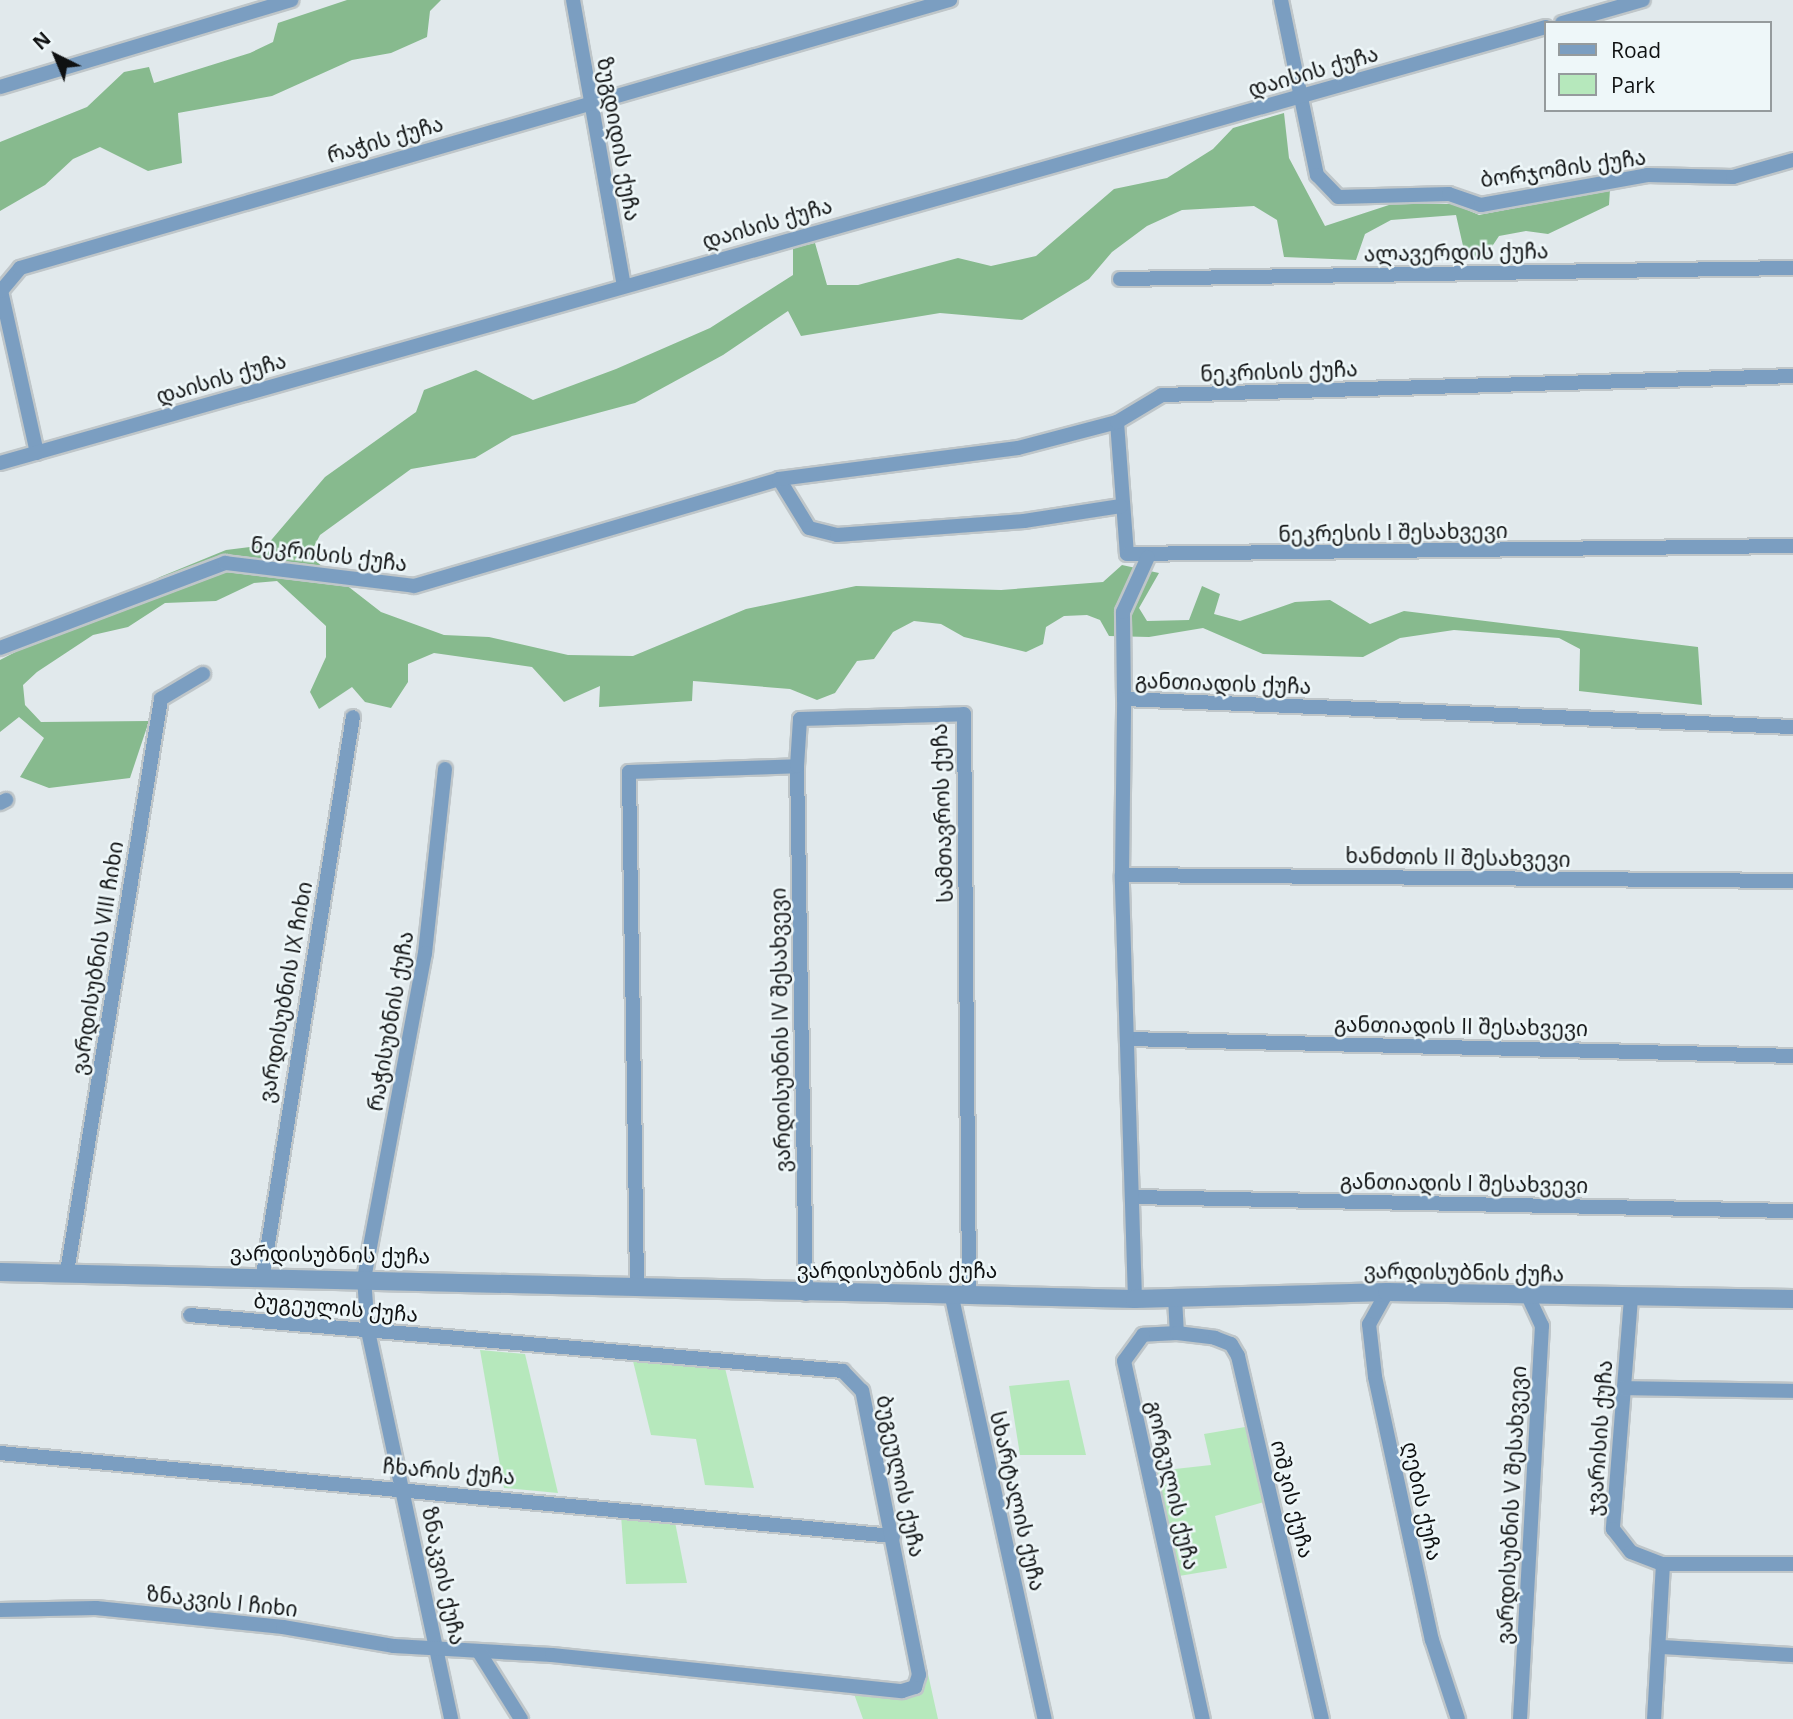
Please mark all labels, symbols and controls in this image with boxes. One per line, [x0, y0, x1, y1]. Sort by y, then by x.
north arrow [21, 21, 91, 91]
legend [1545, 21, 1772, 112]
text: N [27, 26, 56, 55]
text: Road [1611, 36, 1661, 64]
street label: დაისის ქუჩა [1245, 40, 1381, 102]
street label: ზუგდიდის ქუჩა [592, 55, 646, 223]
text: Park [1611, 71, 1655, 99]
street label: რაჭის ქუჩა [324, 110, 446, 168]
street label: ბორჯომის ქუჩა [1479, 144, 1647, 192]
street label: დაისის ქუჩა [699, 192, 835, 254]
street label: ალავერდის ქუჩა [1363, 238, 1549, 266]
street label: დაისის ქუჩა [153, 347, 289, 409]
street label: ნეკრისის ქუჩა [1200, 356, 1358, 386]
street label: ნეკრესის I შესახვევი [1278, 517, 1508, 547]
street label: ნეკრისის ქუჩა [249, 532, 409, 576]
street label: განთიადის ქუჩა [1135, 667, 1311, 699]
street label: სამთავროს ქუჩა [926, 723, 958, 903]
street label: ვარდისუბნის VIII ჩიხი [66, 839, 128, 1077]
street label: ხანძთის II შესახვევი [1345, 842, 1571, 872]
street label: ვარდისუბნის IX ჩიხი [253, 879, 317, 1105]
street label: ვარდისუბნის IV შესახვევი [765, 887, 795, 1173]
street label: რაჭისუბნის ქუჩა [362, 929, 418, 1113]
street label: განთიადის II შესახვევი [1334, 1011, 1588, 1041]
street label: განთიადის I შესახვევი [1340, 1168, 1588, 1198]
street label: ვარდისუბნის ქუჩა [230, 1240, 430, 1268]
street label: ვარდისუბნის ქუჩა [797, 1257, 997, 1283]
street label: ვარდისუბნის ქუჩა [1364, 1258, 1564, 1286]
street label: ბუგეულის ქუჩა [253, 1287, 419, 1327]
street label: ჯვარისის ქუჩა [1581, 1359, 1617, 1517]
street label: ვარდისუბნის V შესახვევი [1491, 1365, 1531, 1645]
street label: ბუგეულის ქუჩა [872, 1393, 930, 1559]
street label: გორგულის ქუჩა [1141, 1398, 1205, 1572]
street label: სხარტალის ქუჩა [985, 1409, 1051, 1593]
street label: ოშკის ქუჩა [1266, 1437, 1320, 1561]
street label: ღების ქუჩა [1398, 1439, 1448, 1563]
street label: ჩხარის ქუჩა [382, 1453, 516, 1489]
street label: ზნაკვის ქუჩა [417, 1505, 471, 1647]
street label: ზნაკვის I ჩიხი [145, 1581, 299, 1621]

